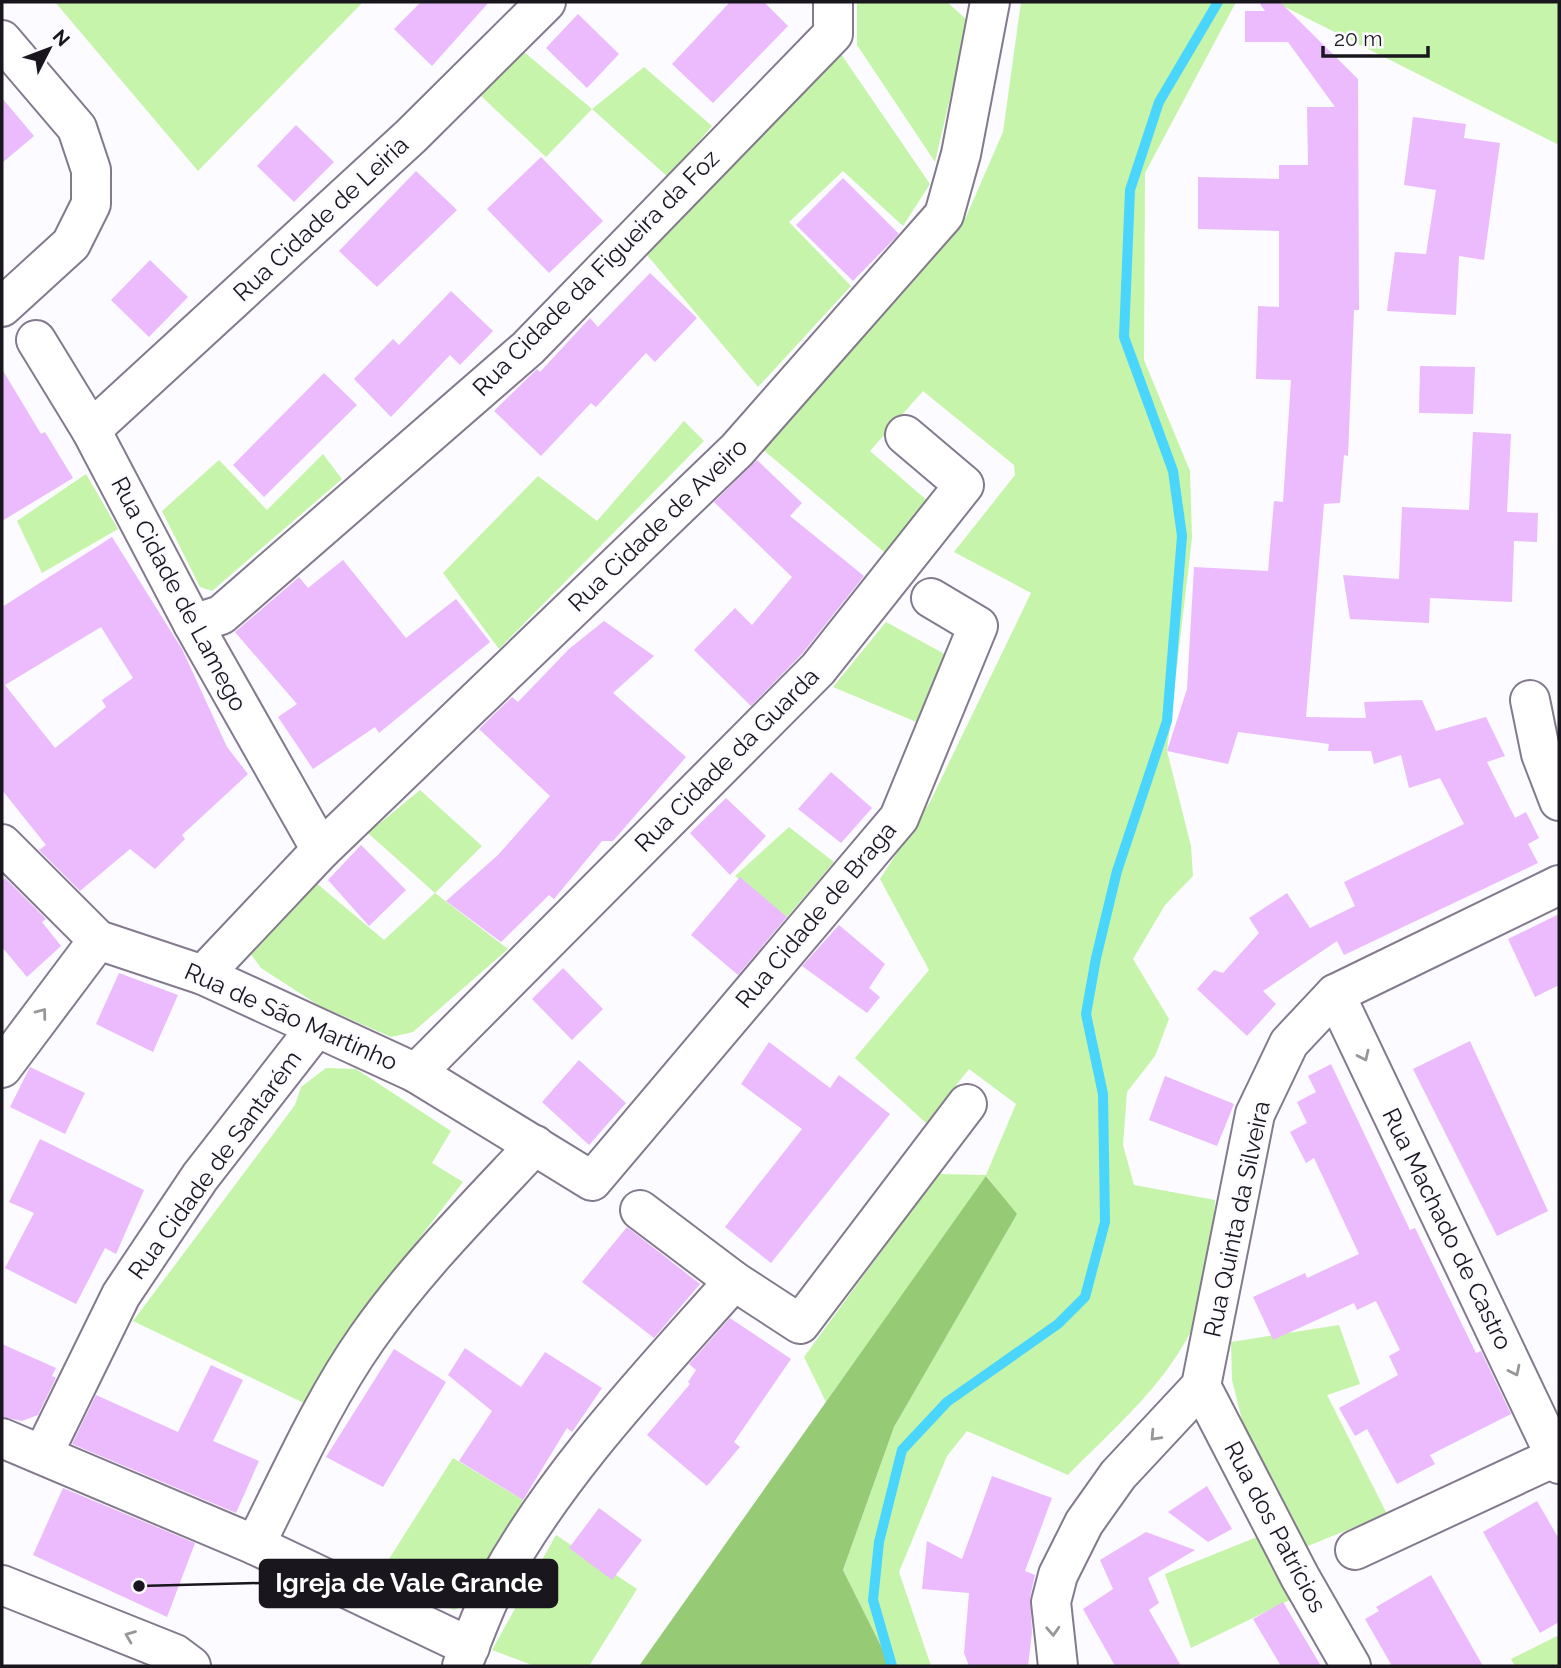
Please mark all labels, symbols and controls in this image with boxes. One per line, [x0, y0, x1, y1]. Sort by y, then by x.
north arrow [14, 14, 84, 84]
scale bar [1323, 14, 1428, 58]
text: N [49, 25, 75, 50]
text: 20 m [1334, 26, 1382, 51]
street label: Rua Cidade de Leiria [227, 130, 414, 307]
street label: Rua Cidade da Figueira da Foz [466, 143, 725, 402]
street label: Rua Cidade de Aveiro [562, 432, 753, 618]
street label: Rua Cidade de Lamego [105, 472, 254, 716]
street label: Rua Cidade da Guarda [629, 662, 825, 858]
street label: Rua Cidade de Braga [729, 816, 902, 1014]
street label: Rua de São Martinho [180, 956, 402, 1077]
one-way arrow [34, 1009, 47, 1021]
street label: Rua Cidade de Santarém [122, 1045, 307, 1285]
one-way arrow [1356, 1049, 1370, 1061]
street label: Rua Quinta da Silveira [1197, 1098, 1276, 1340]
street label: Rua Machado de Castro [1376, 1103, 1519, 1354]
one-way arrow [1506, 1364, 1520, 1377]
one-way arrow [1150, 1428, 1163, 1441]
street label: Rua dos Patrícios [1218, 1436, 1333, 1617]
callout: Igreja de Vale Grande [260, 1560, 557, 1607]
text: Igreja de Vale Grande [275, 1568, 543, 1598]
one-way arrow [1045, 1626, 1060, 1637]
one-way arrow [125, 1630, 137, 1644]

